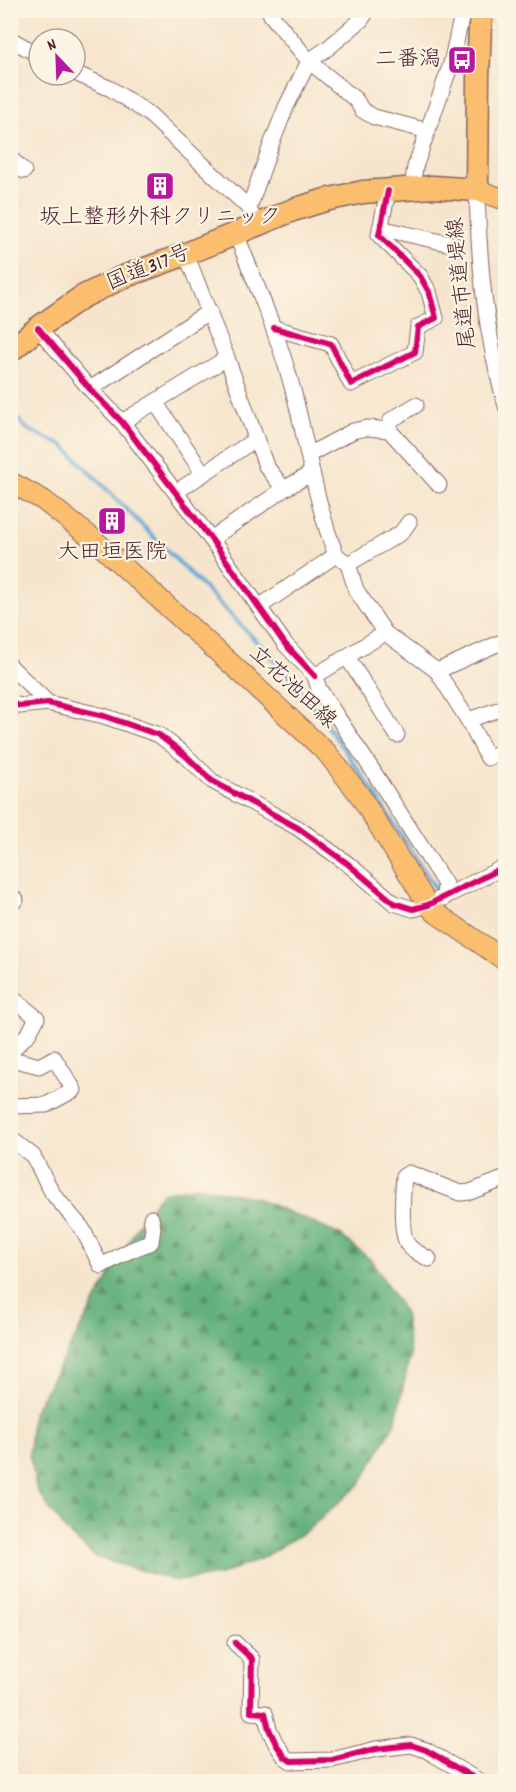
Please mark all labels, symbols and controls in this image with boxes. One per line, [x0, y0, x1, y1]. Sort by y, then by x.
north arrow [27, 27, 87, 87]
text: N [44, 33, 60, 58]
bus stop icon: 二番潟 [446, 44, 478, 76]
place label: 二番潟 [375, 45, 441, 76]
building icon: 坂上整形外科クリニック [144, 170, 176, 202]
place label: 坂上整形外科クリニック [39, 203, 281, 234]
street label: 尾道市道堤線 [441, 216, 485, 350]
street label: 国道317号 [102, 238, 196, 300]
building icon: 大田垣医院 [96, 505, 128, 537]
place label: 大田垣医院 [57, 538, 167, 569]
street label: 立花池田線 [241, 639, 343, 737]

